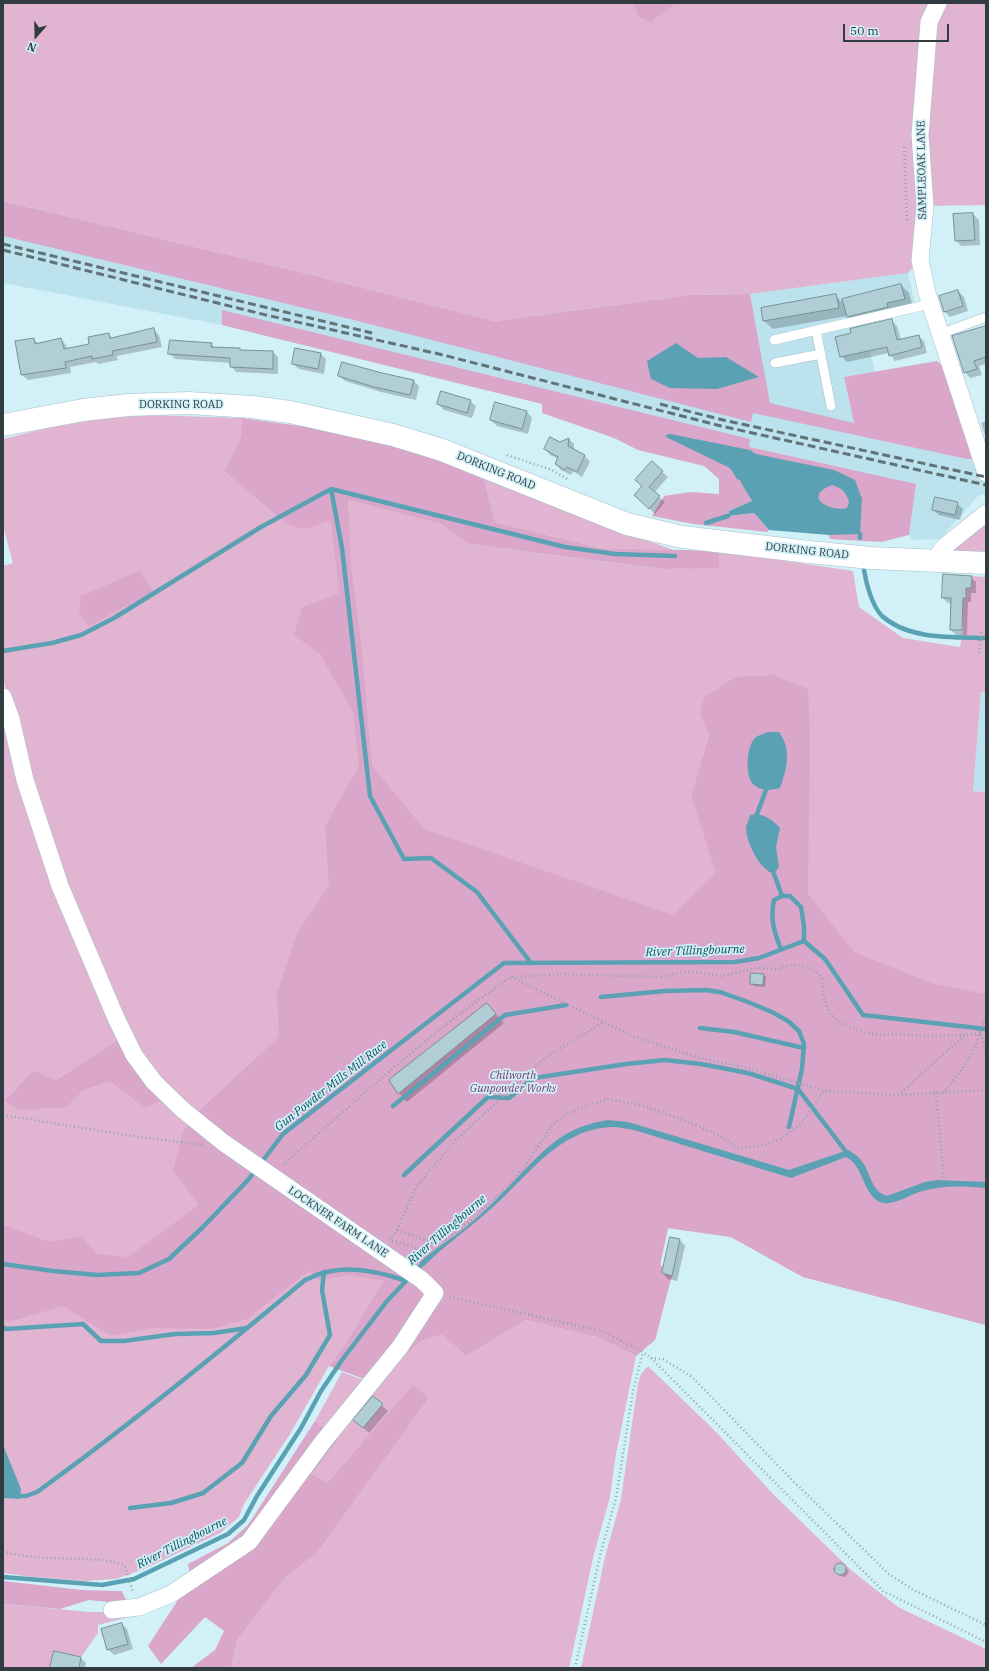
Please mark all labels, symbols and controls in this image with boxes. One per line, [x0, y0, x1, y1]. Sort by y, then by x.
north arrow [16, 16, 56, 56]
scale bar [845, 16, 951, 42]
text: 50 m [850, 23, 879, 38]
text: N [25, 39, 38, 55]
street label: SAMPLEOAK LANE [915, 120, 929, 220]
street label: DORKING ROAD [139, 398, 223, 412]
street label: DORKING ROAD [455, 449, 537, 493]
street label: DORKING ROAD [765, 540, 849, 562]
water label: River Tillingbourne [645, 942, 745, 960]
water label: Gun Powder Mills Mill Race [272, 1038, 390, 1134]
park label: Chilworth Gunpowder Works [470, 1069, 556, 1095]
street label: LOCKNER FARM LANE [285, 1184, 391, 1260]
water label: River Tillingbourne [405, 1192, 489, 1268]
water label: River Tillingbourne [134, 1514, 230, 1572]

